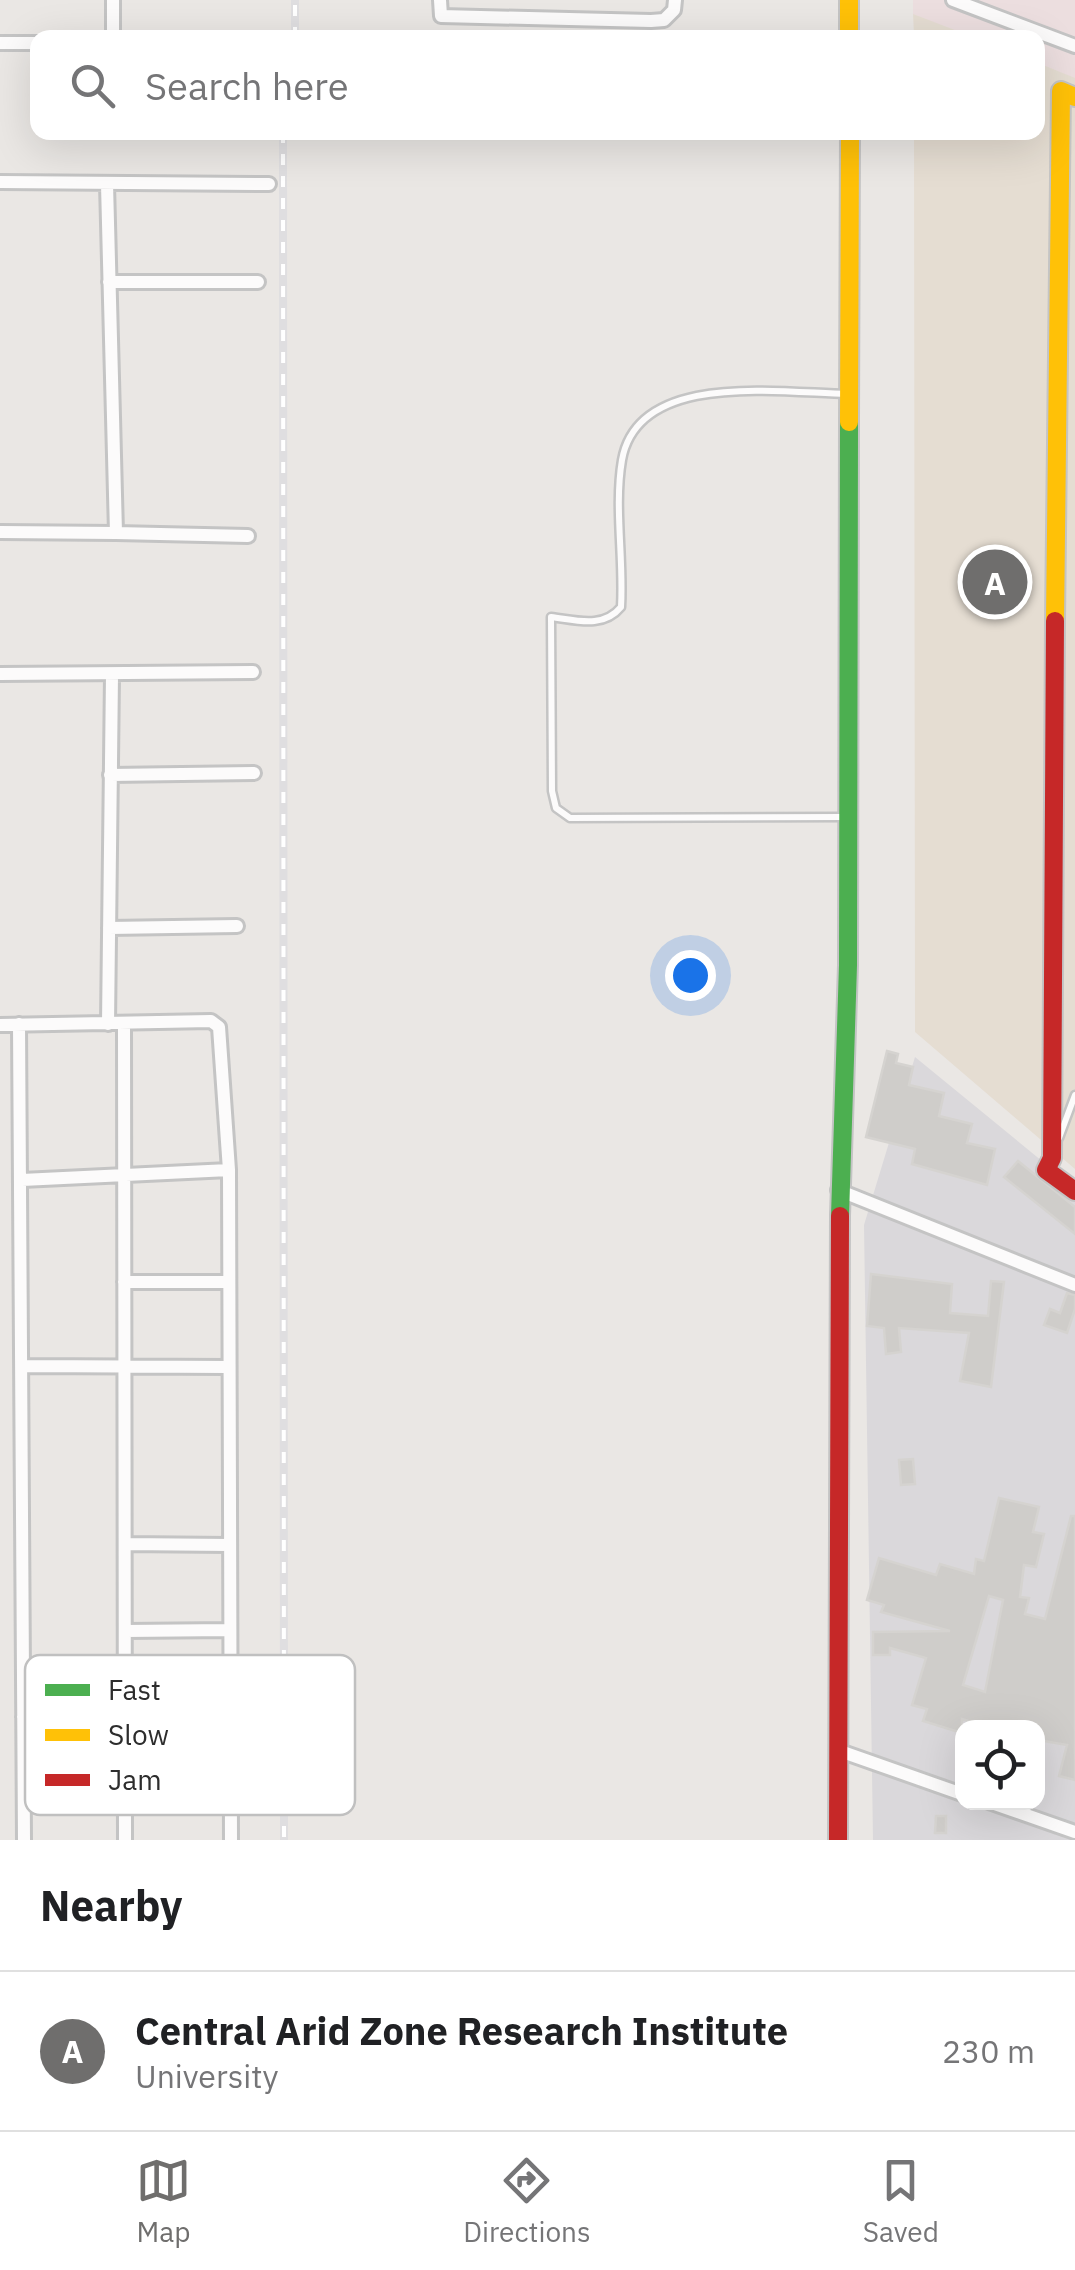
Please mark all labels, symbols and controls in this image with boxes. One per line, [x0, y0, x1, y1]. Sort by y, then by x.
search box [30, 30, 1045, 140]
icon: search [65, 58, 120, 113]
text: Search here [145, 61, 349, 110]
pin: A [962, 544, 1028, 620]
your location [665, 950, 716, 1001]
legend [25, 1655, 355, 1815]
text: Fast [108, 1671, 161, 1708]
text: Slow [108, 1716, 169, 1753]
map controls [955, 1720, 1045, 1810]
button: locate [955, 1720, 1045, 1810]
text: Jam [108, 1761, 162, 1798]
text: Nearby [40, 1878, 182, 1933]
text: Central Arid Zone Research Institute [135, 2006, 788, 2055]
text: A [62, 2030, 83, 2072]
text: 230 m [942, 2030, 1035, 2072]
text: University [135, 2055, 278, 2097]
tab: Map [136, 2153, 191, 2250]
tab: Directions [463, 2153, 591, 2250]
tab: Saved [863, 2153, 939, 2250]

